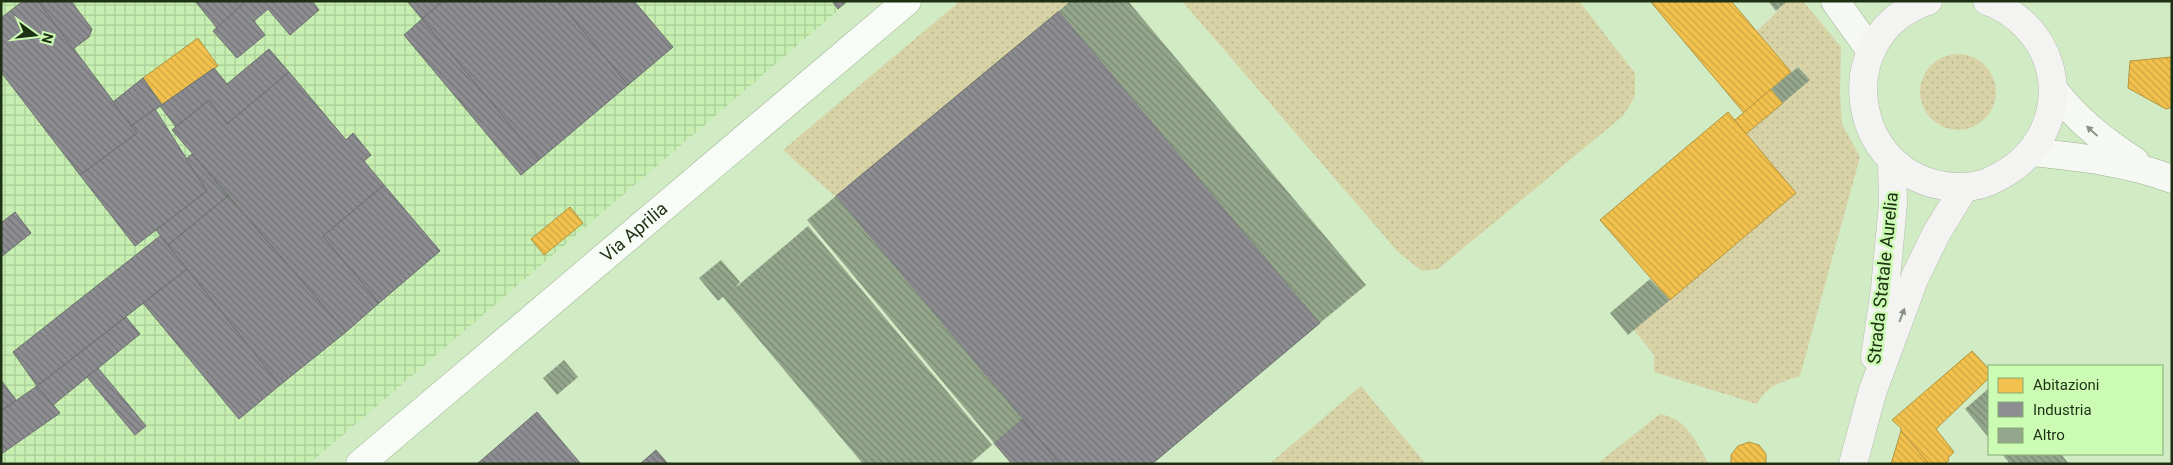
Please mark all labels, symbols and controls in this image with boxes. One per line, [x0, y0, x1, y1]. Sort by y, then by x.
north arrow [10, 10, 60, 60]
text: N [39, 32, 57, 45]
one-way arrow [2087, 125, 2099, 137]
street label: Strada Statale Aurelia [1863, 191, 1902, 365]
street label: Via Aprilia [596, 197, 671, 266]
one-way arrow [1898, 307, 1906, 322]
legend [1988, 365, 2163, 455]
text: Abitazioni [2033, 376, 2100, 394]
text: Industria [2033, 401, 2092, 419]
text: Altro [2033, 426, 2065, 444]

